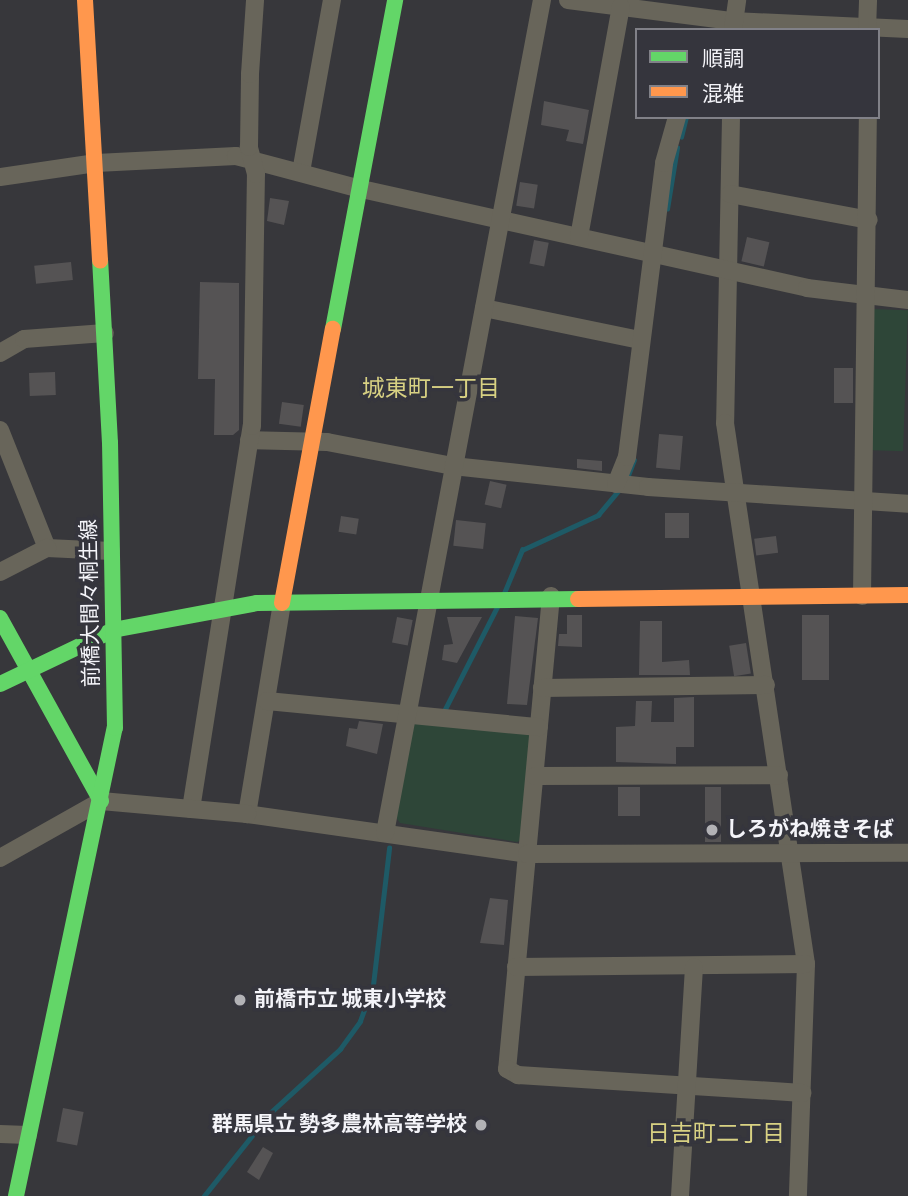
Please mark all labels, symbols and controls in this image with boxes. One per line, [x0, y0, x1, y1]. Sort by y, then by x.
legend [635, 28, 880, 119]
text: 順調 [702, 49, 744, 70]
text: 混雑 [702, 84, 744, 105]
district label: 城東町一丁目 [362, 376, 500, 404]
street label: 前橋大間々桐生線 [77, 519, 105, 687]
place label: しろがね焼きそば [726, 817, 894, 843]
marker: しろがね焼きそば [704, 822, 720, 838]
place label: 前橋市立 城東小学校 [254, 987, 446, 1013]
marker: 前橋市立 城東小学校 [232, 992, 248, 1008]
place label: 群馬県立 勢多農林高等学校 [212, 1112, 467, 1138]
marker: 群馬県立 勢多農林高等学校 [473, 1117, 489, 1133]
district label: 日吉町二丁目 [647, 1121, 785, 1149]

